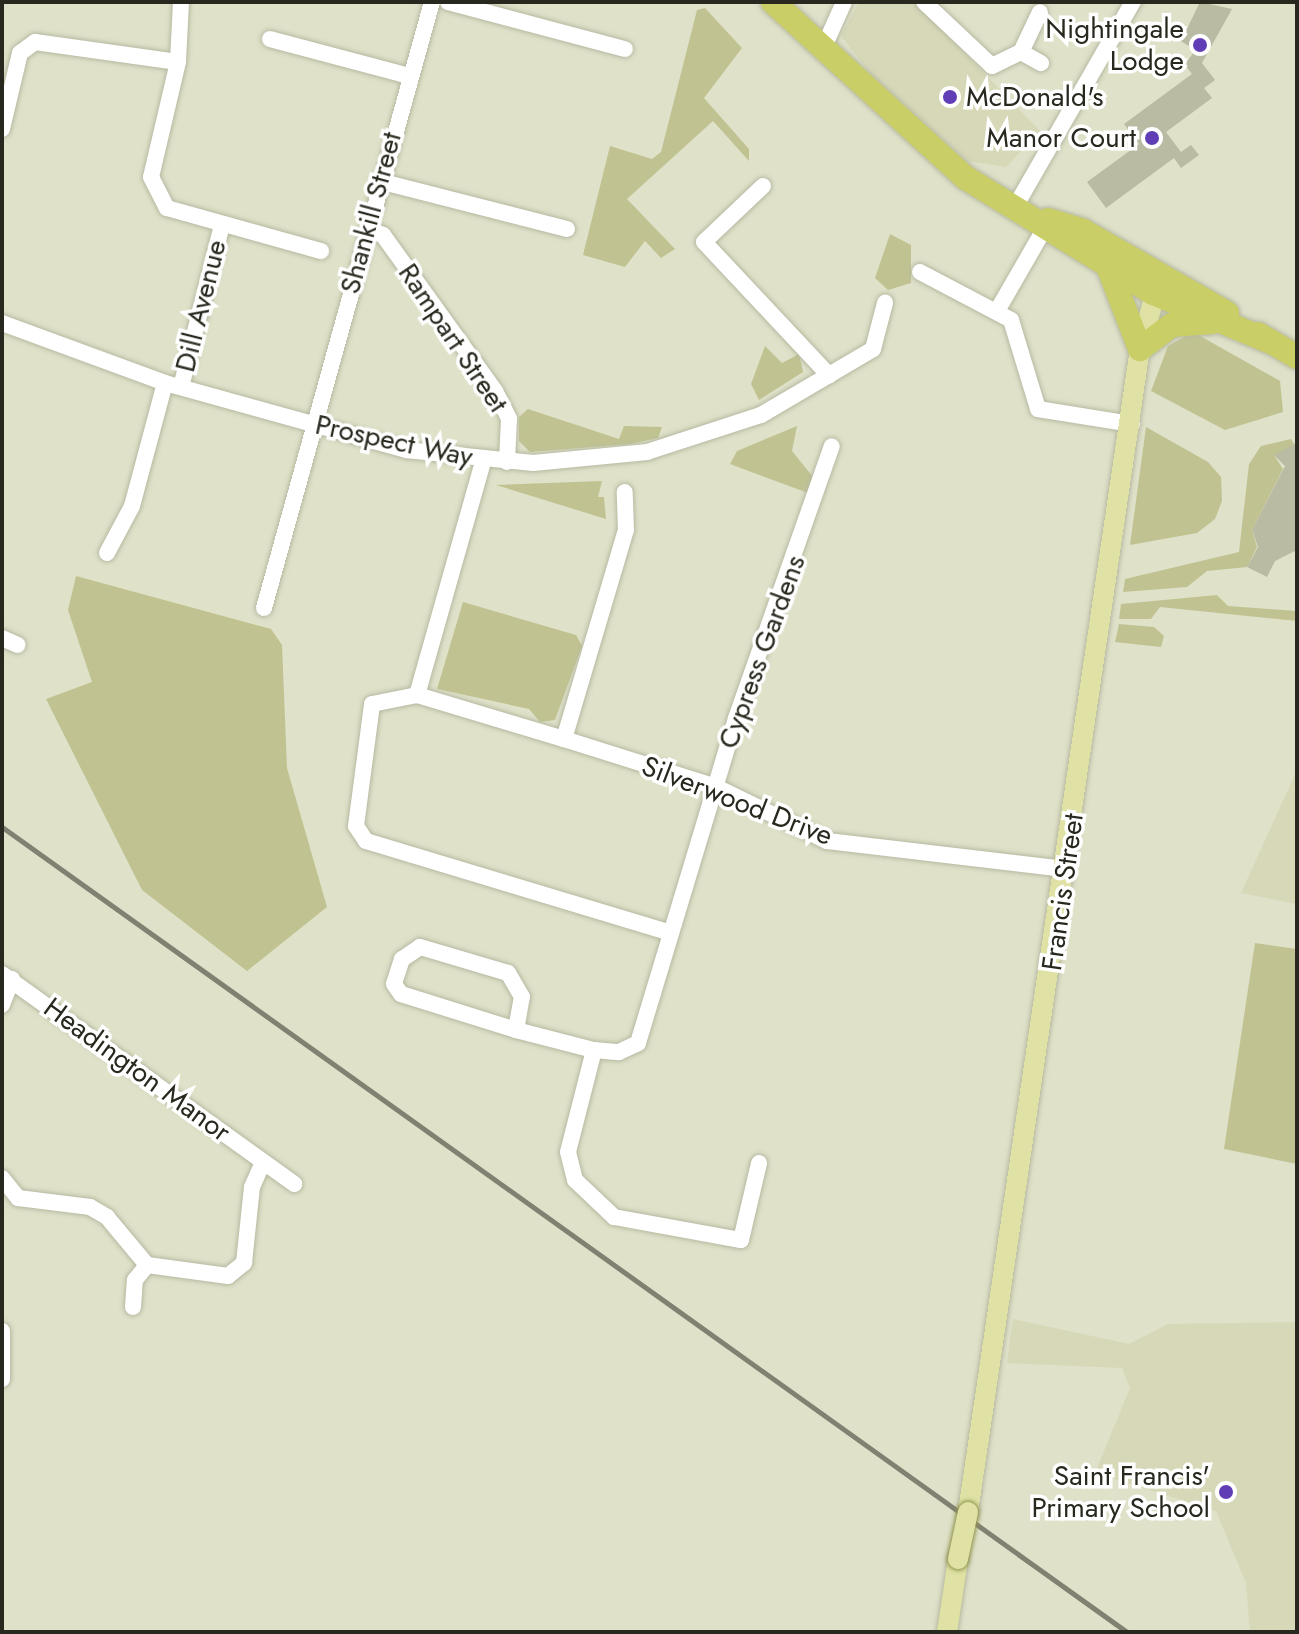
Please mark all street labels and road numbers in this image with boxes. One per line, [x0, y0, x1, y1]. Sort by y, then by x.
street label: Shankill Street [333, 129, 409, 297]
street label: Dill Avenue [168, 237, 234, 375]
street label: Rampart Street [391, 257, 515, 419]
street label: Prospect Way [312, 408, 476, 474]
street label: Cypress Gardens [711, 551, 813, 753]
street label: Silverwood Drive [637, 749, 837, 853]
street label: Francis Street [1035, 811, 1091, 973]
street label: Headington Manor [37, 991, 237, 1149]

